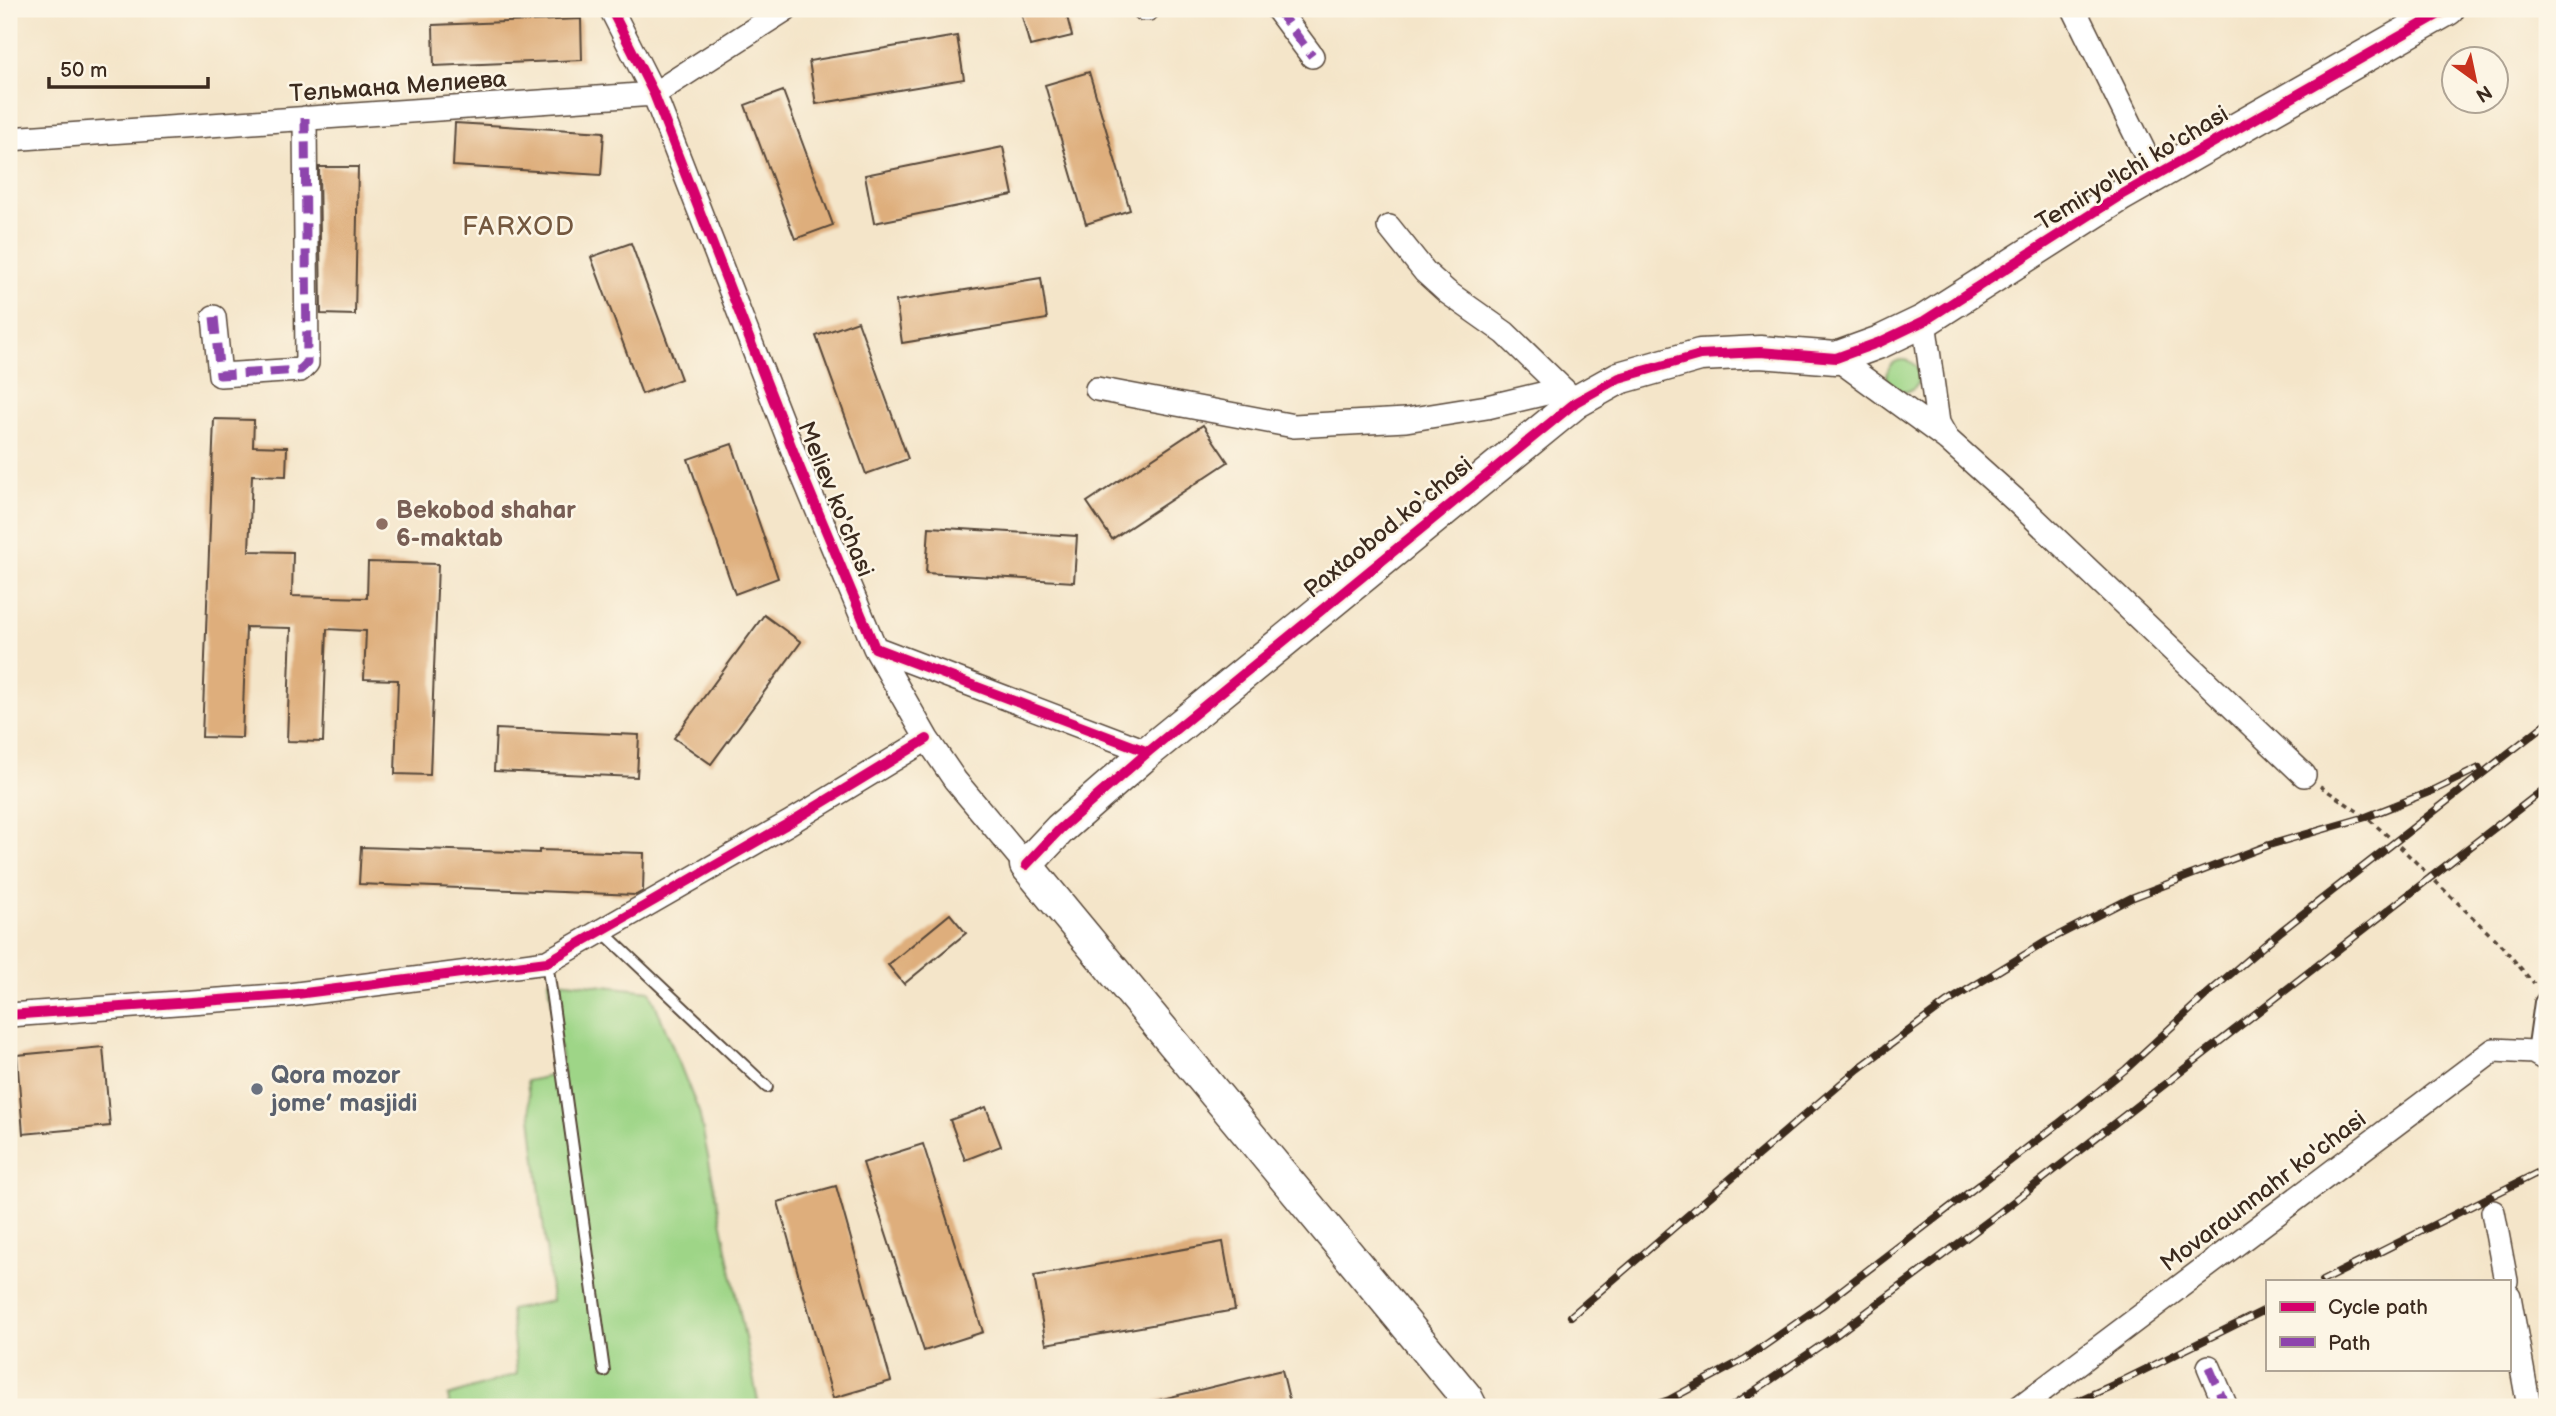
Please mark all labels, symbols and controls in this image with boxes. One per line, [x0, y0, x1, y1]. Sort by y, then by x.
scale bar [49, 46, 208, 90]
north arrow [2440, 46, 2510, 116]
text: 50 m [60, 58, 107, 83]
street label: Тельмана Мелиева [288, 64, 508, 109]
text: N [2471, 79, 2496, 107]
street label: Temiryo'lchi ko'chasi [2031, 99, 2234, 237]
district label: FARXOD [462, 212, 576, 243]
street label: Meliev ko'chasi [791, 417, 880, 581]
street label: Paxtaobod ko‘chasi [1298, 450, 1479, 604]
place label: Bekobod shahar 6-maktab [396, 496, 576, 553]
marker: Bekobod shahar 6-maktab [374, 516, 390, 532]
place label: Qora mozor jome’ masjidi [269, 1061, 417, 1118]
marker: Qora mozor jome’ masjidi [249, 1081, 265, 1097]
street label: Movaraunnahr ko'chasi [2155, 1105, 2372, 1278]
legend [2266, 1280, 2510, 1370]
text: Cycle path [2328, 1295, 2428, 1320]
text: Path [2328, 1331, 2370, 1356]

